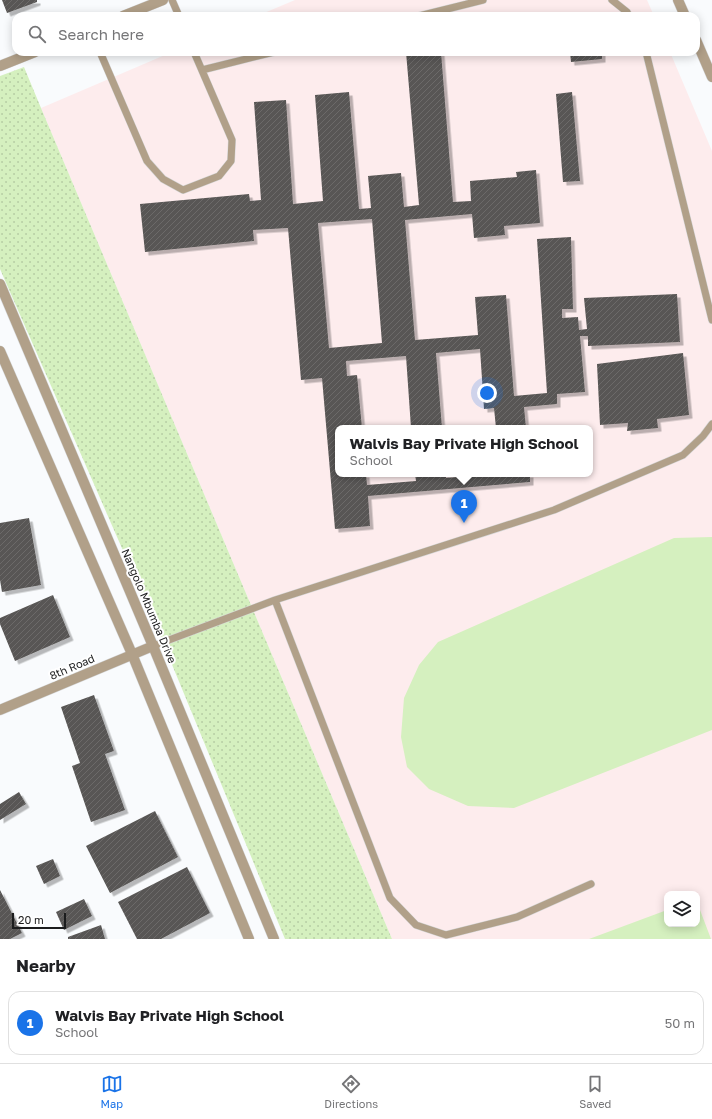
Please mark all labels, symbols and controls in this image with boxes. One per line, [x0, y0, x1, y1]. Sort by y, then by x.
search box [12, 12, 700, 56]
icon: search [26, 23, 48, 45]
text: Search here [58, 25, 144, 43]
your location [477, 383, 497, 403]
popup [335, 425, 593, 477]
text: Walvis Bay Private High School [350, 434, 578, 452]
text: School [350, 452, 393, 468]
pin: 1 [451, 490, 477, 523]
street label: Nangolo Mbumba Drive [119, 547, 179, 665]
street label: 8th Road [47, 651, 96, 682]
map controls [664, 891, 700, 927]
button: layers [664, 891, 700, 927]
scale bar [12, 911, 66, 930]
text: 20 m [18, 913, 44, 926]
text: Nearby [16, 955, 76, 976]
text: Walvis Bay Private High School [55, 1006, 284, 1024]
text: 1 [27, 1015, 33, 1031]
text: 50 m [665, 1015, 695, 1031]
text: School [55, 1024, 98, 1040]
tab: Map [101, 1073, 123, 1110]
tab: Directions [324, 1073, 378, 1110]
tab: Saved [579, 1073, 611, 1110]

